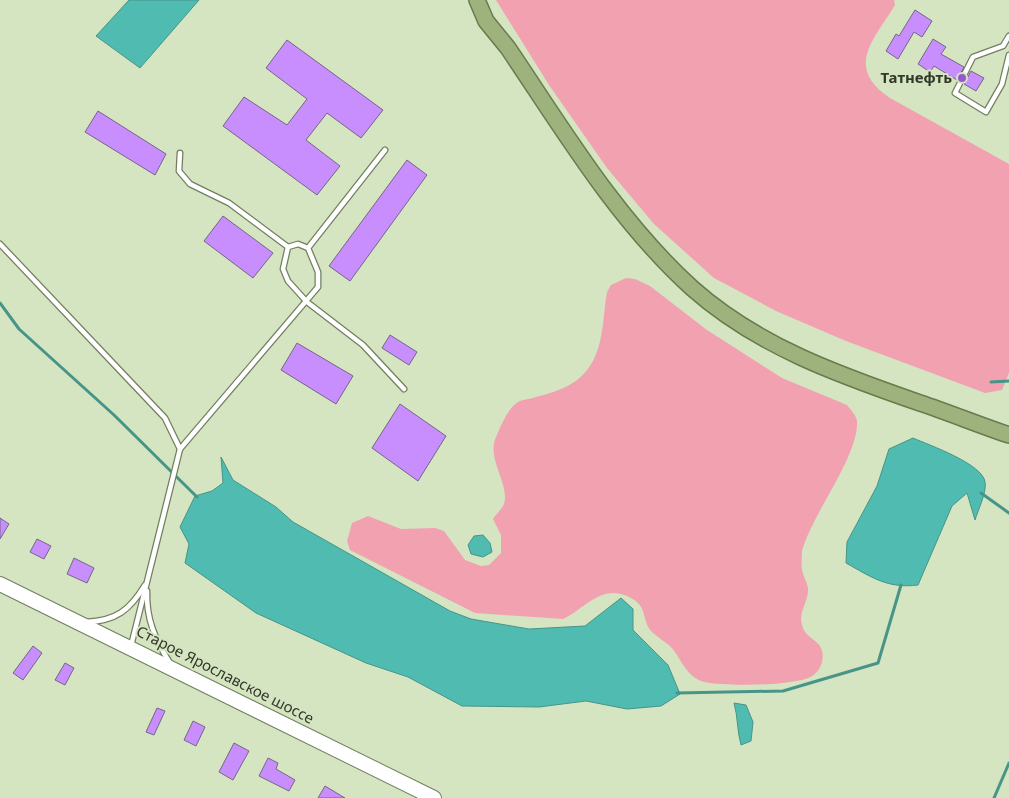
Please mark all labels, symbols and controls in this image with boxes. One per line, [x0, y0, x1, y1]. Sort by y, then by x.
place label: Татнефть [881, 67, 952, 87]
marker: Татнефть [956, 72, 968, 84]
street label: Старое Ярославское шоссе [133, 620, 318, 728]

